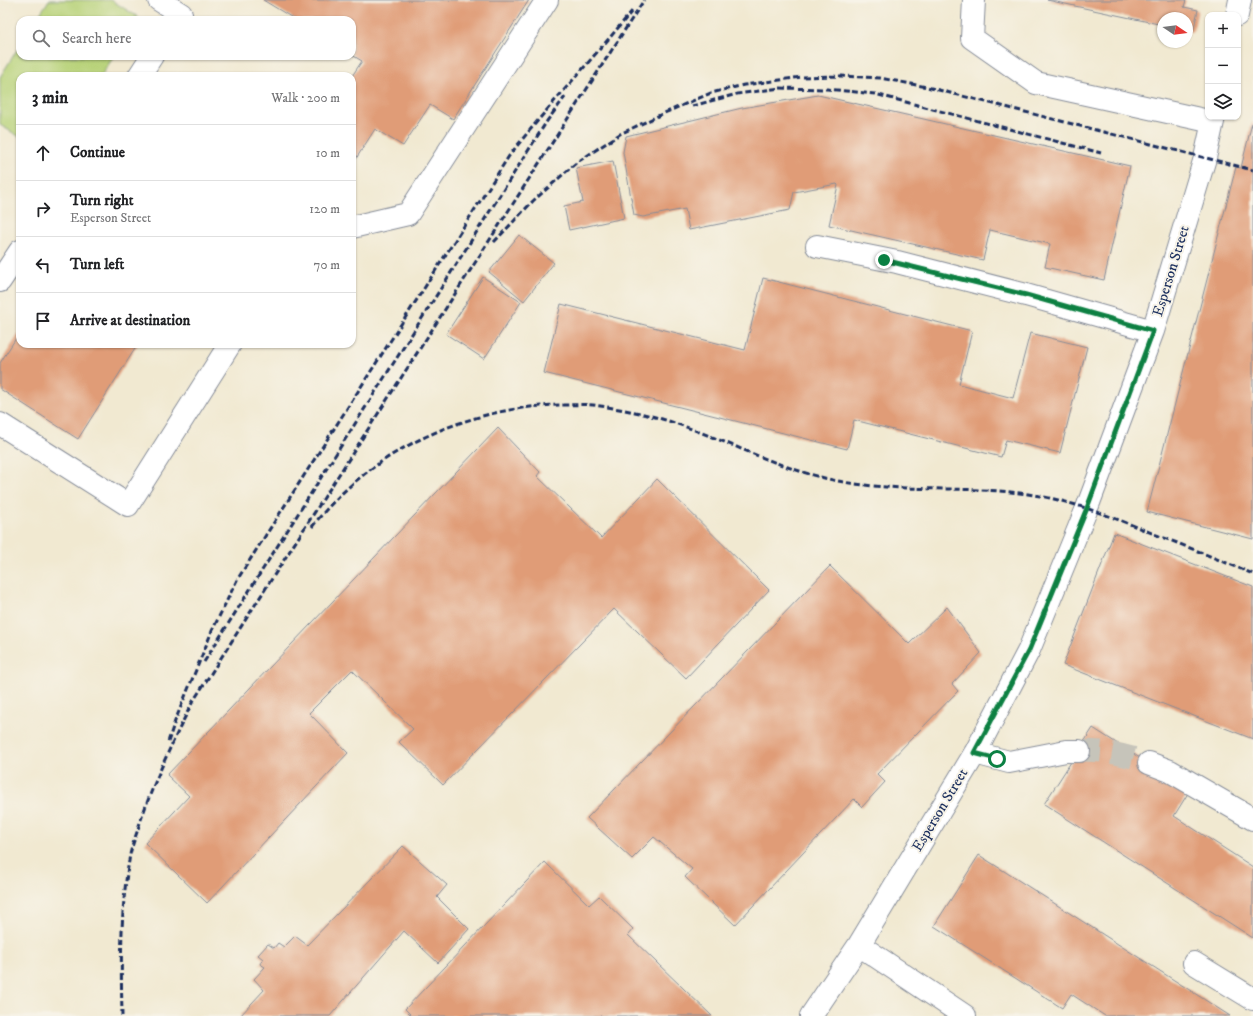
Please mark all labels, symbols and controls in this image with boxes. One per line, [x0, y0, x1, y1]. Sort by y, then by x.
north arrow [1157, 12, 1193, 48]
map controls [1205, 12, 1241, 120]
button: + [1205, 12, 1241, 48]
search box [16, 16, 356, 60]
icon: search [30, 27, 52, 49]
text: Search here [62, 29, 131, 48]
button: − [1205, 48, 1241, 84]
button: layers [1205, 84, 1241, 120]
text: 3 min [32, 87, 68, 109]
text: Walk · 200 m [271, 90, 340, 106]
icon: ahead [32, 142, 54, 164]
text: Continue [70, 143, 125, 162]
text: 10 m [316, 145, 340, 161]
text: Turn right [70, 191, 133, 210]
icon: right [32, 198, 54, 220]
text: 120 m [309, 201, 340, 217]
text: Esperson Street [70, 210, 151, 226]
street label: Esperson Street [1148, 223, 1194, 319]
route end [875, 251, 893, 269]
icon: left [32, 254, 54, 276]
text: Turn left [70, 255, 124, 274]
text: 70 m [314, 257, 340, 273]
icon: arrive [32, 310, 54, 332]
text: Arrive at destination [70, 311, 190, 330]
route start [988, 750, 1006, 768]
street label: Esperson Street [908, 765, 972, 855]

